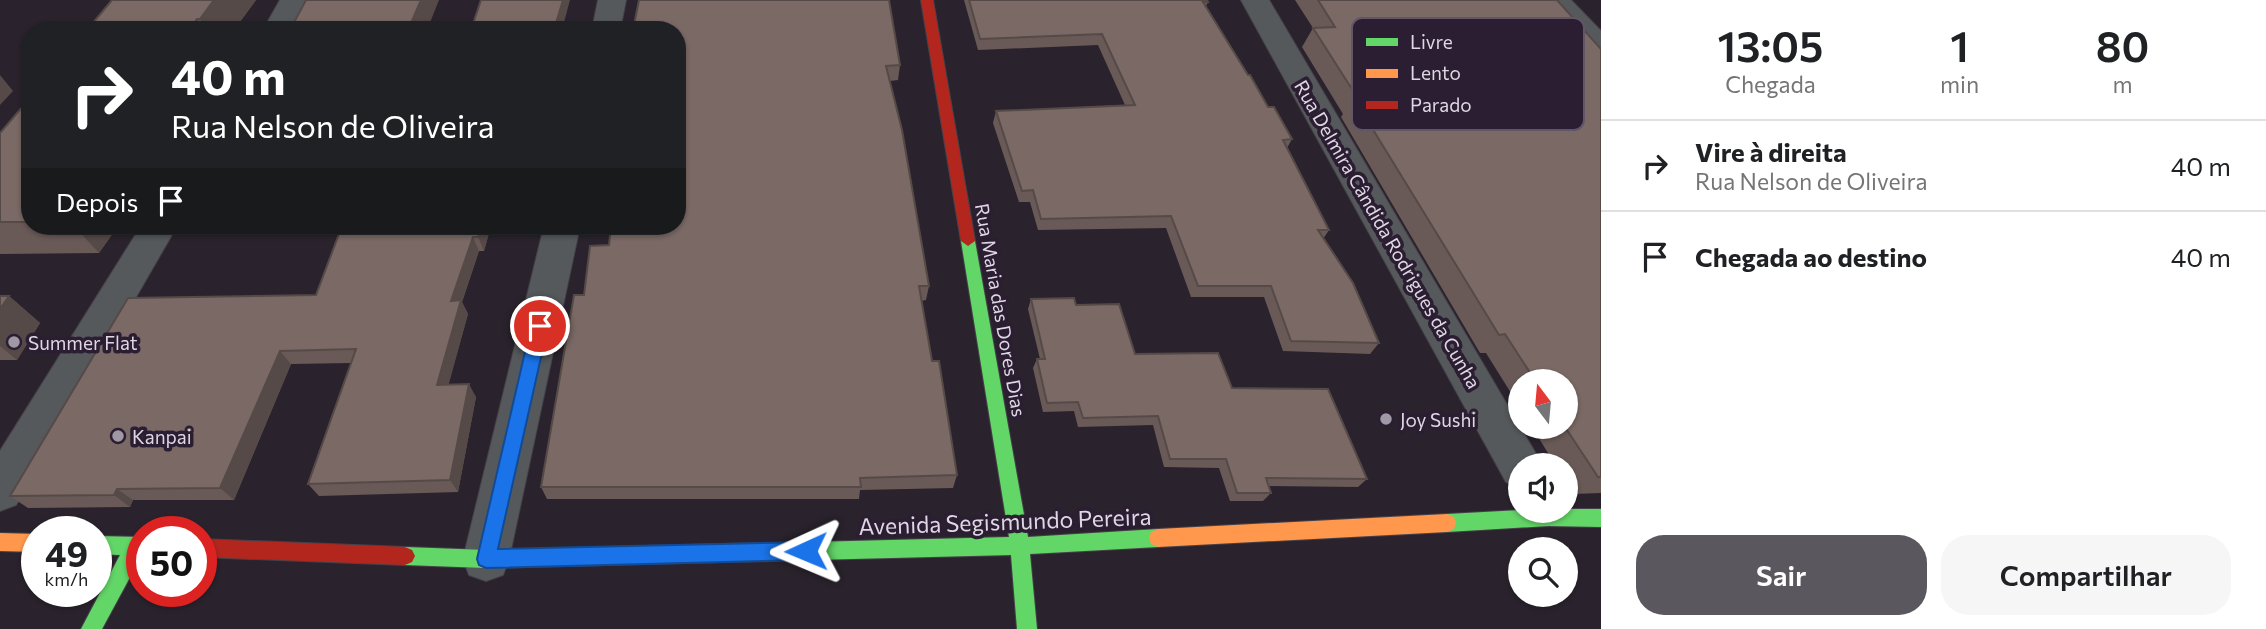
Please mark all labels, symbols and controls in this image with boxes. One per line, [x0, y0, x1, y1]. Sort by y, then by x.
legend [1352, 18, 1584, 130]
text: 13:05 [1718, 19, 1823, 71]
text: 1 [1950, 19, 1969, 71]
text: 80 [2096, 19, 2149, 71]
text: Livre [1410, 30, 1453, 53]
text: 40 m [171, 45, 286, 105]
icon: right [56, 49, 147, 140]
text: Lento [1410, 61, 1461, 84]
text: Chegada [1725, 70, 1816, 98]
text: min [1940, 70, 1979, 98]
text: m [2113, 70, 2133, 98]
street label: Rua Delmira Cândida Rodrigues da Cunha [1290, 76, 1486, 392]
text: Parado [1410, 93, 1472, 116]
text: Rua Nelson de Oliveira [171, 105, 494, 145]
text: Vire à direita [1695, 136, 1847, 167]
icon: right [1636, 147, 1674, 185]
text: 40 m [2171, 150, 2231, 181]
text: Rua Nelson de Oliveira [1695, 167, 1927, 195]
icon: arrive [152, 182, 190, 220]
text: Depois [56, 186, 138, 217]
street label: Rua Maria das Dores Dias [971, 201, 1031, 419]
icon: arrive [1636, 238, 1674, 276]
text: Chegada ao destino [1695, 241, 1927, 272]
text: 40 m [2171, 241, 2231, 272]
pin [510, 296, 570, 356]
icon: arrive [521, 307, 559, 345]
place label: Summer Flat [28, 331, 138, 354]
marker: Summer Flat [6, 334, 22, 350]
north arrow [1508, 369, 1578, 439]
map controls [1508, 369, 1578, 607]
place label: Joy Sushi [1400, 408, 1476, 431]
marker: Joy Sushi [1378, 411, 1394, 427]
place label: Kanpai [132, 425, 192, 448]
marker: Kanpai [110, 428, 126, 444]
button: sound [1508, 453, 1578, 523]
street label: Avenida Segismundo Pereira [858, 502, 1152, 540]
position arrow [769, 514, 843, 588]
speed limit sign: 50 [126, 516, 217, 607]
text: 49 [45, 531, 88, 574]
button: Sair [1636, 535, 1927, 615]
button: Compartilhar [1941, 535, 2231, 615]
button: search [1508, 537, 1578, 607]
text: km/h [45, 568, 88, 590]

